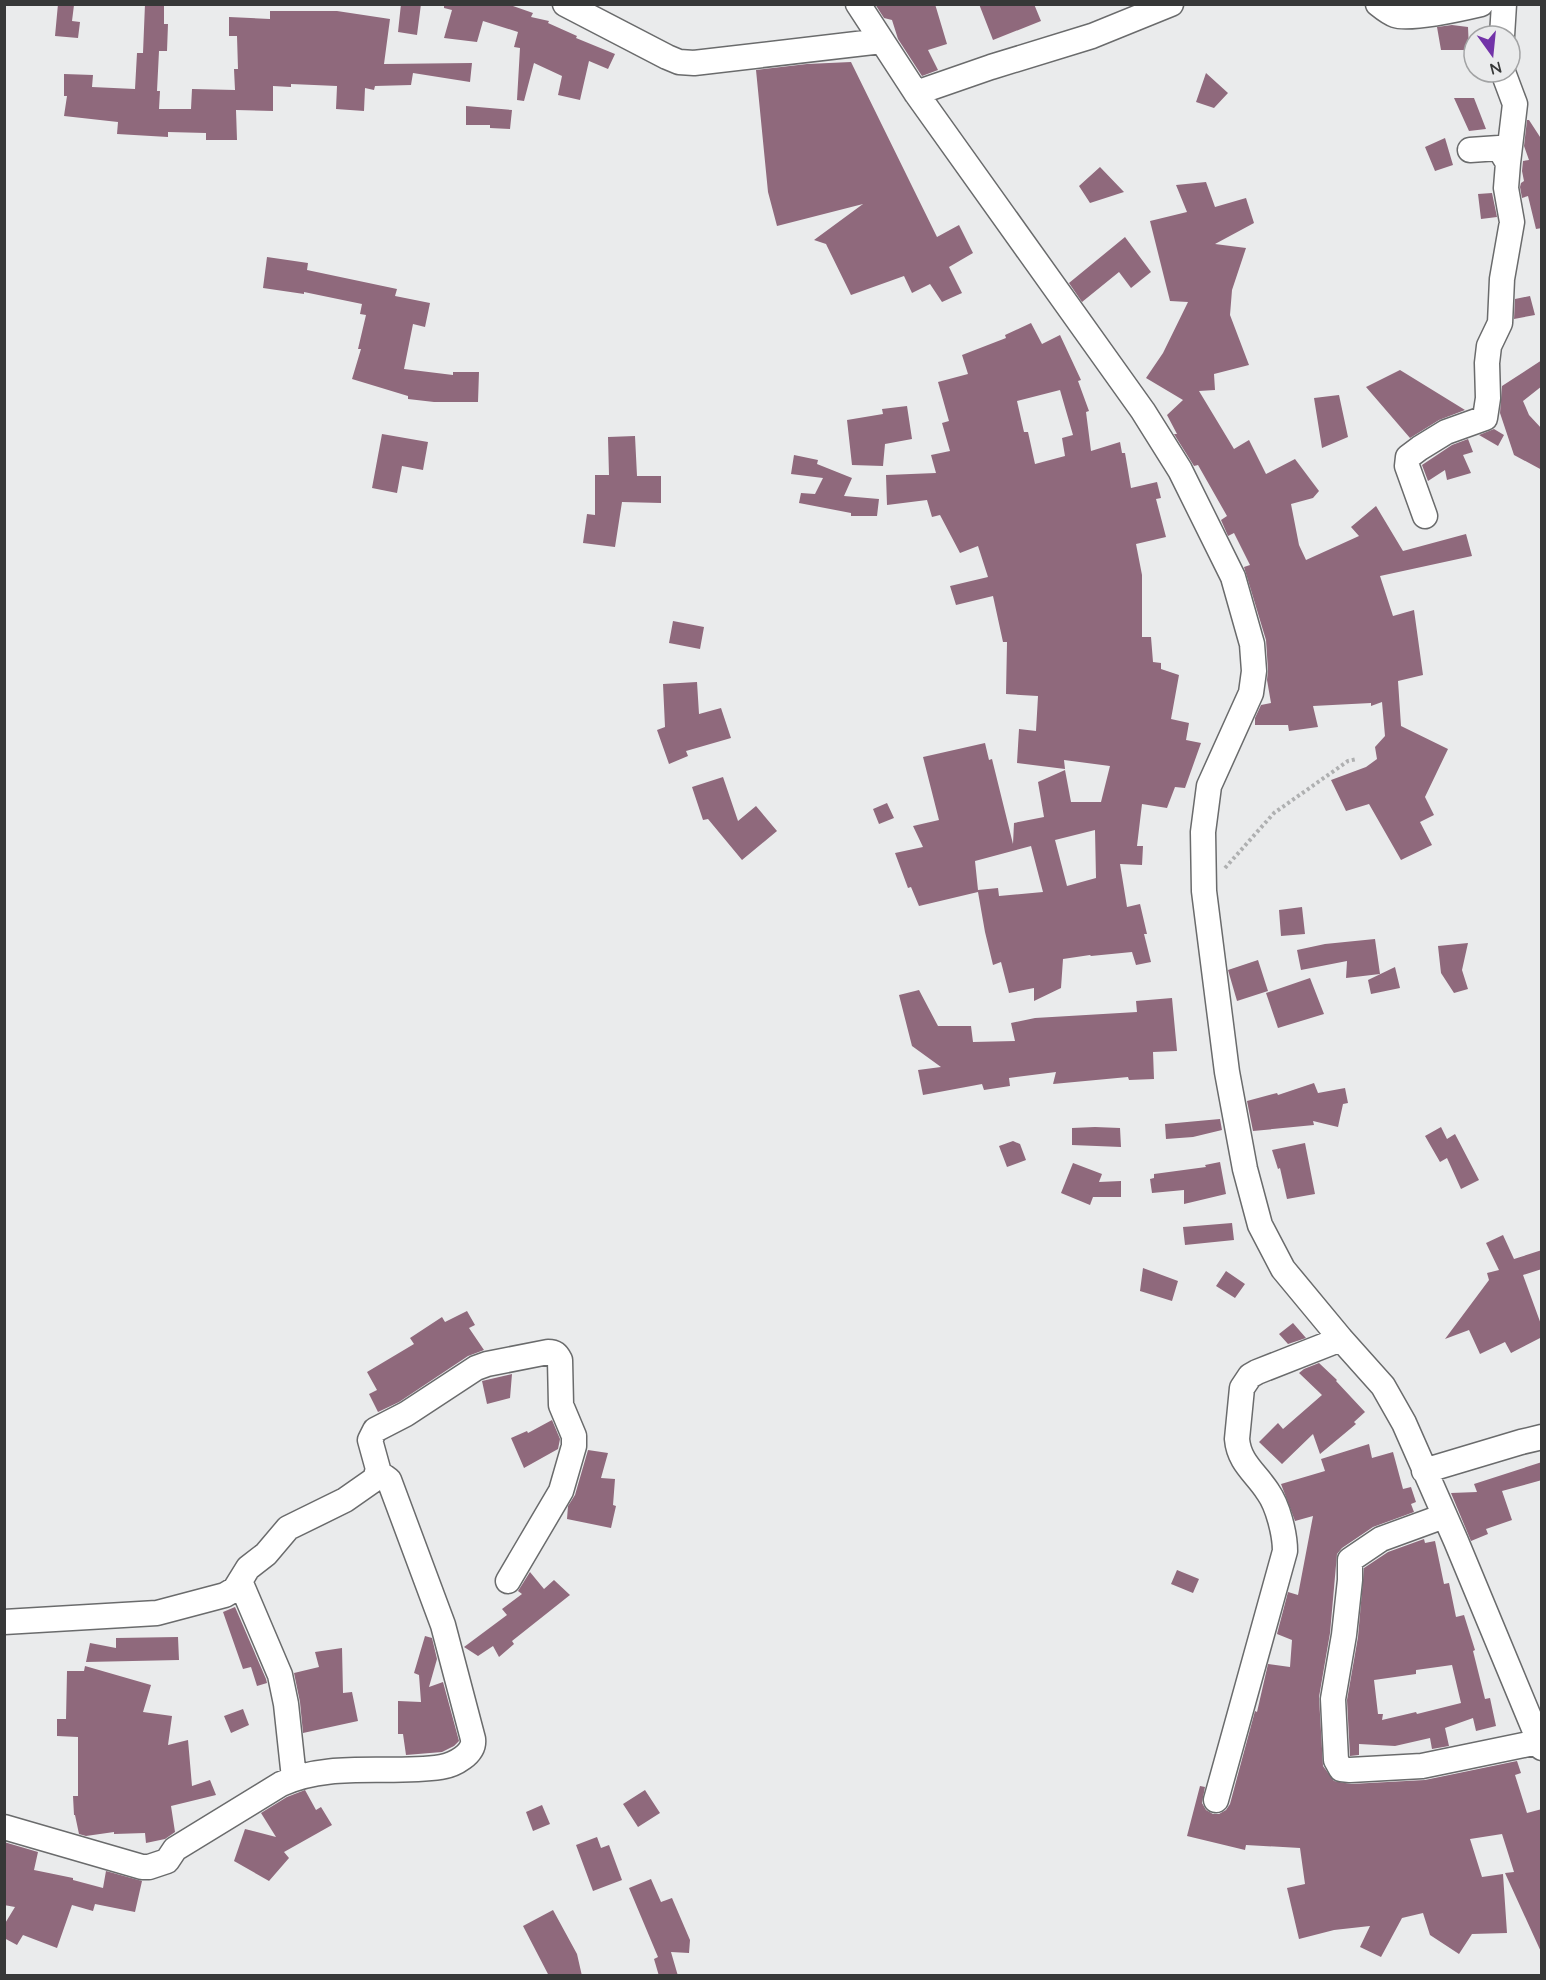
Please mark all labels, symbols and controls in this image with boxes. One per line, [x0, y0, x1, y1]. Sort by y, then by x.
north arrow [1462, 24, 1522, 84]
text: N [1488, 57, 1504, 80]

